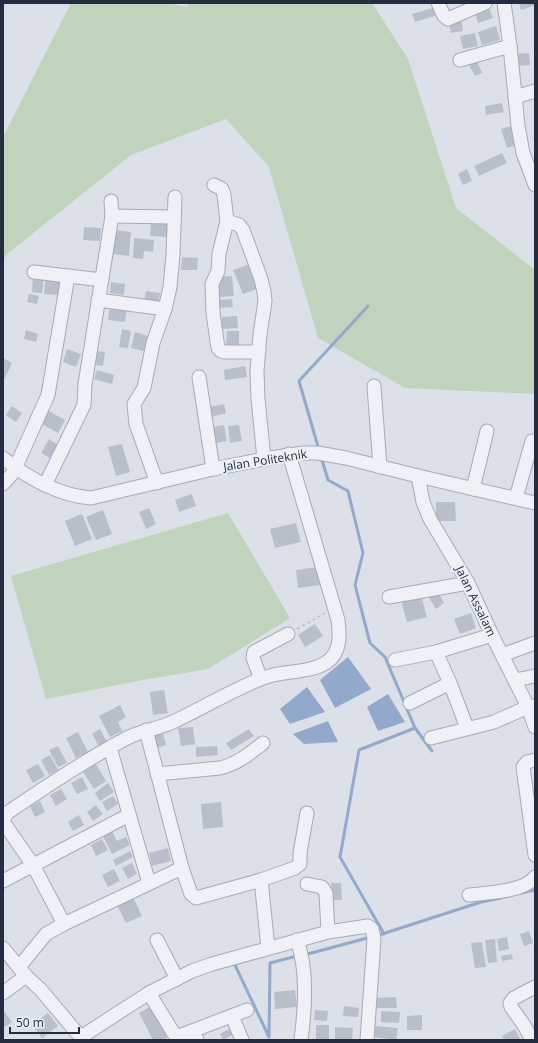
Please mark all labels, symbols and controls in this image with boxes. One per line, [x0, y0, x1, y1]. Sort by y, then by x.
street label: Jalan Politeknik [221, 445, 309, 475]
street label: Jalan Assalam [451, 562, 500, 639]
scale bar [10, 1009, 79, 1035]
text: 50 m [16, 1014, 44, 1031]

